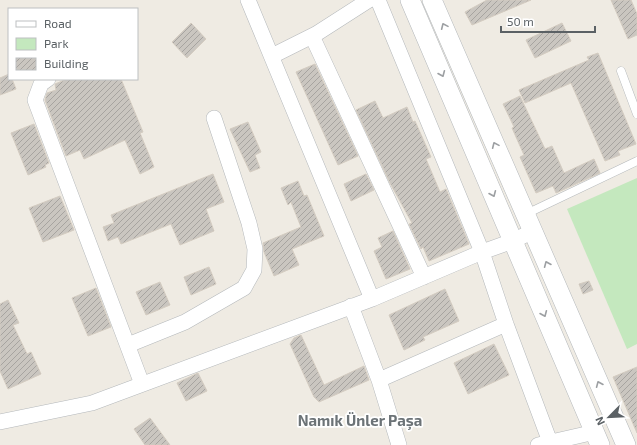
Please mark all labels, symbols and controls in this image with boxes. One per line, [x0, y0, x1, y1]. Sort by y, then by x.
legend [8, 8, 138, 80]
scale bar [501, 8, 595, 34]
text: 50 m [507, 14, 534, 28]
text: Road [44, 16, 72, 30]
one-way arrow [440, 22, 448, 29]
text: Park [44, 36, 69, 50]
text: Building [44, 56, 89, 70]
one-way arrow [437, 71, 445, 78]
one-way arrow [492, 142, 500, 149]
one-way arrow [488, 190, 496, 197]
one-way arrow [544, 261, 552, 269]
one-way arrow [539, 309, 547, 317]
one-way arrow [596, 380, 604, 388]
north arrow [589, 397, 629, 437]
district label: Namık Ünler Paşa [298, 411, 422, 431]
text: N [592, 415, 607, 428]

